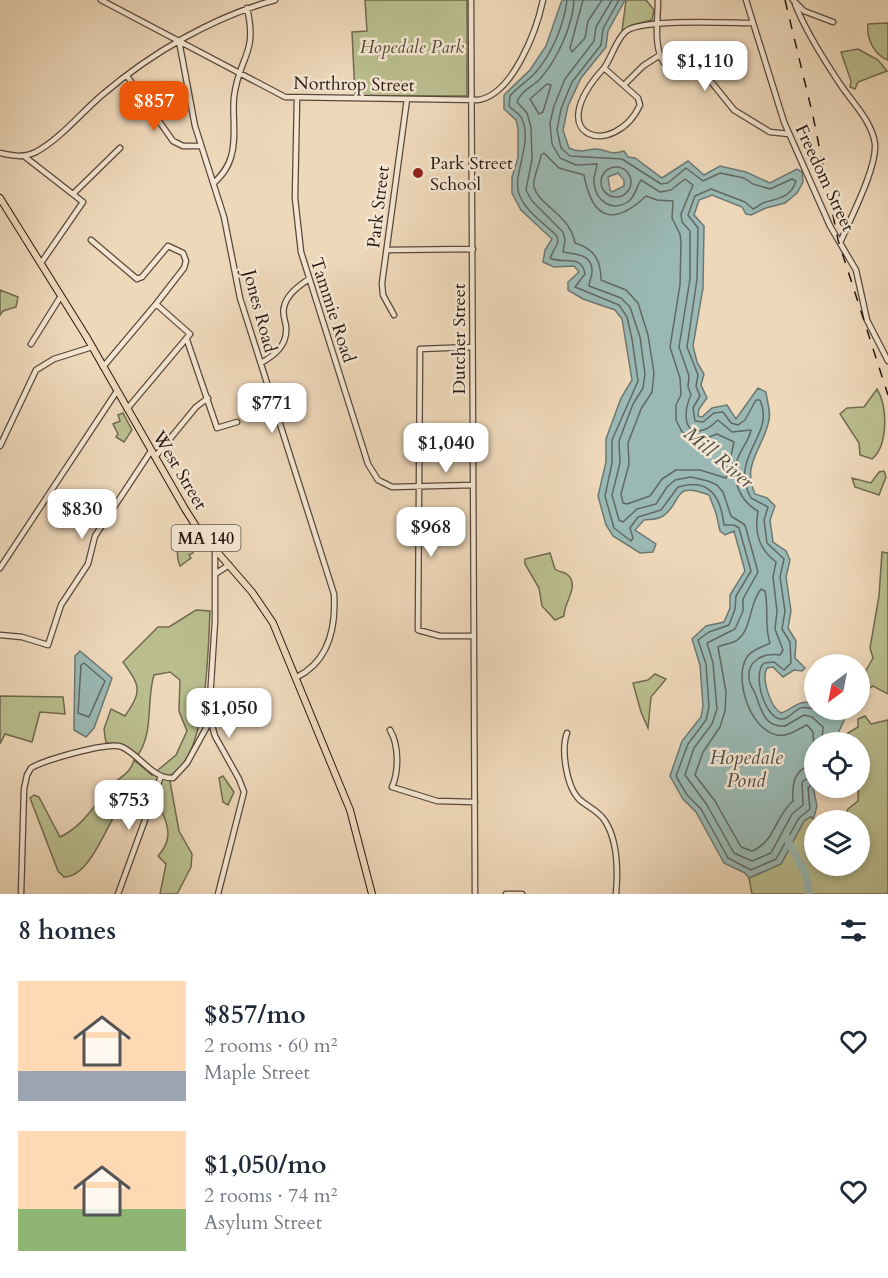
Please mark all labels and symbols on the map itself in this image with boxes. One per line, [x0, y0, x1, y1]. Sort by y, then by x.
park label: Hopedale Park [360, 35, 464, 60]
pin: $1,110 [656, 41, 754, 92]
street label: Northrop Street [293, 71, 415, 98]
pin: $857 [118, 81, 190, 132]
street label: Freedom Street [789, 120, 860, 236]
place label: Park Street School [430, 151, 513, 197]
street label: Park Street [361, 164, 396, 250]
marker: Park Street School [411, 166, 425, 180]
street label: Tammie Road [304, 254, 361, 366]
street label: Jones Road [236, 264, 283, 356]
street label: Dutcher Street [447, 283, 472, 395]
pin: $771 [236, 383, 308, 434]
water label: Mill River [678, 420, 760, 496]
pin: $1,040 [397, 423, 495, 474]
street label: West Street [146, 425, 213, 515]
pin: $830 [46, 489, 118, 540]
pin: $968 [395, 507, 467, 558]
road number: MA 140 [172, 525, 240, 551]
north arrow [804, 654, 870, 720]
pin: $1,050 [180, 688, 278, 739]
water label: Hopedale Pond [709, 744, 783, 794]
pin: $753 [93, 780, 165, 831]

